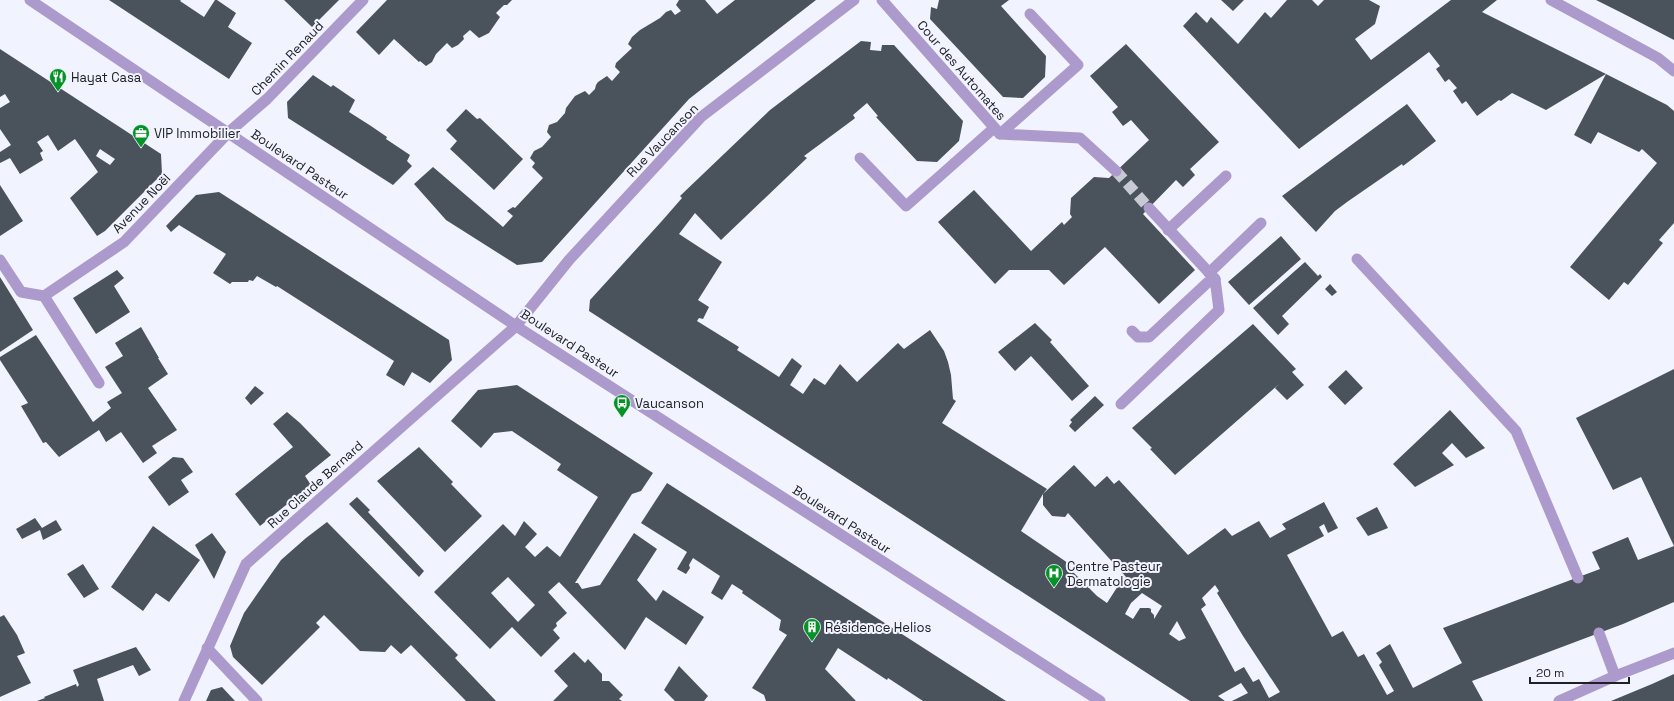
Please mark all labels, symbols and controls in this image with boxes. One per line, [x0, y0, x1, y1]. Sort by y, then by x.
street label: Chemin Renaud [247, 17, 327, 99]
street label: Cour des Automates [914, 17, 1010, 124]
restaurant icon: Hayat Casa [48, 67, 68, 92]
place label: Hayat Casa [71, 69, 142, 86]
street label: Rue Vaucanson [623, 100, 702, 181]
office icon: VIP Immobilier [131, 123, 151, 148]
place label: VIP Immobilier [154, 125, 241, 142]
street label: Boulevard Pasteur [248, 126, 352, 203]
street label: Avenue Noël [109, 170, 174, 237]
street label: Boulevard Pasteur [517, 305, 622, 382]
bus stop icon: Vaucanson [612, 393, 632, 418]
place label: Vaucanson [635, 395, 704, 412]
street label: Rue Claude Bernard [264, 437, 367, 532]
street label: Boulevard Pasteur [789, 481, 894, 558]
place label: Centre Pasteur Dermatologie [1067, 558, 1161, 590]
hospital icon: Centre Pasteur Dermatologie [1044, 563, 1064, 588]
building icon: Résidence Helios [802, 617, 822, 642]
place label: Résidence Helios [825, 619, 931, 636]
scale bar [1530, 659, 1629, 685]
text: 20 m [1536, 665, 1564, 681]

